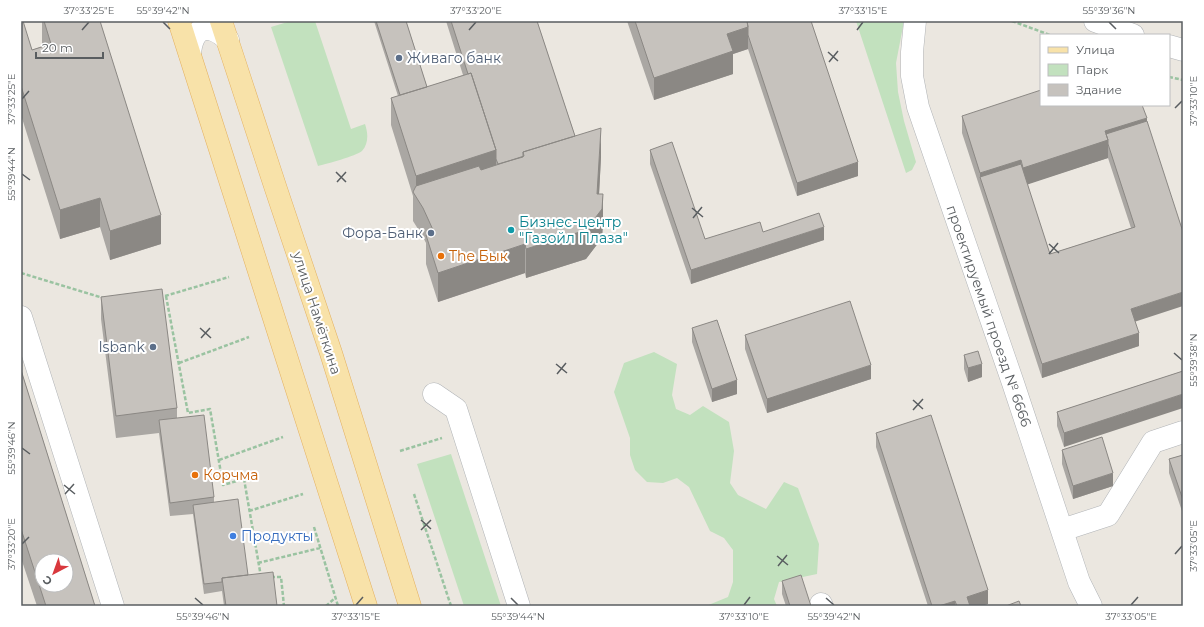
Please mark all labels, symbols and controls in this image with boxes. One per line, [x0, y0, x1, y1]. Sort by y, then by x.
text: 37°33'25"E [64, 4, 115, 17]
text: 55°39'42"N [136, 4, 190, 17]
text: 37°33'20"E [450, 4, 502, 17]
text: 37°33'15"E [838, 4, 888, 17]
text: 55°39'36"N [1083, 4, 1136, 17]
scale bar [36, 34, 103, 60]
legend [1040, 34, 1170, 106]
text: 20 m [42, 40, 73, 55]
text: Улица [1076, 42, 1115, 57]
place label: Живаго банк [407, 49, 501, 67]
marker: Живаго банк [394, 53, 404, 63]
text: Парк [1076, 62, 1108, 77]
text: 37°33'25"E [5, 73, 18, 124]
text: 37°33'10"E [1187, 76, 1200, 126]
text: Здание [1076, 82, 1122, 97]
text: 55°39'44"N [5, 147, 18, 201]
street label: проектируемый проезд № 6666 [943, 203, 1036, 430]
place label: Бизнес-центр "Газойл Плаза" [519, 213, 628, 247]
place label: Фора-Банк [342, 224, 423, 242]
marker: Бизнес-центр "Газойл Плаза" [506, 225, 516, 235]
marker: Фора-Банк [426, 228, 436, 238]
place label: The Бык [449, 247, 508, 265]
street label: улица Намёткина [288, 248, 345, 377]
marker: The Бык [436, 251, 446, 261]
text: 55°39'38"N [1187, 333, 1200, 387]
place label: Isbank [98, 338, 146, 356]
marker: Isbank [148, 342, 158, 352]
text: 55°39'46"N [5, 421, 18, 475]
place label: Корчма [203, 466, 259, 484]
marker: Корчма [190, 470, 200, 480]
text: 37°33'20"E [5, 518, 18, 570]
text: 37°33'05"E [1187, 520, 1200, 572]
place label: Продукты [241, 527, 314, 545]
marker: Продукты [228, 531, 238, 541]
north arrow [34, 553, 74, 593]
text: С [40, 573, 55, 588]
text: 55°39'46"N [176, 610, 230, 623]
text: 37°33'15"E [331, 610, 381, 623]
text: 55°39'44"N [491, 610, 545, 623]
text: 37°33'10"E [719, 610, 769, 623]
text: 55°39'42"N [807, 610, 861, 623]
text: 37°33'05"E [1105, 610, 1157, 623]

